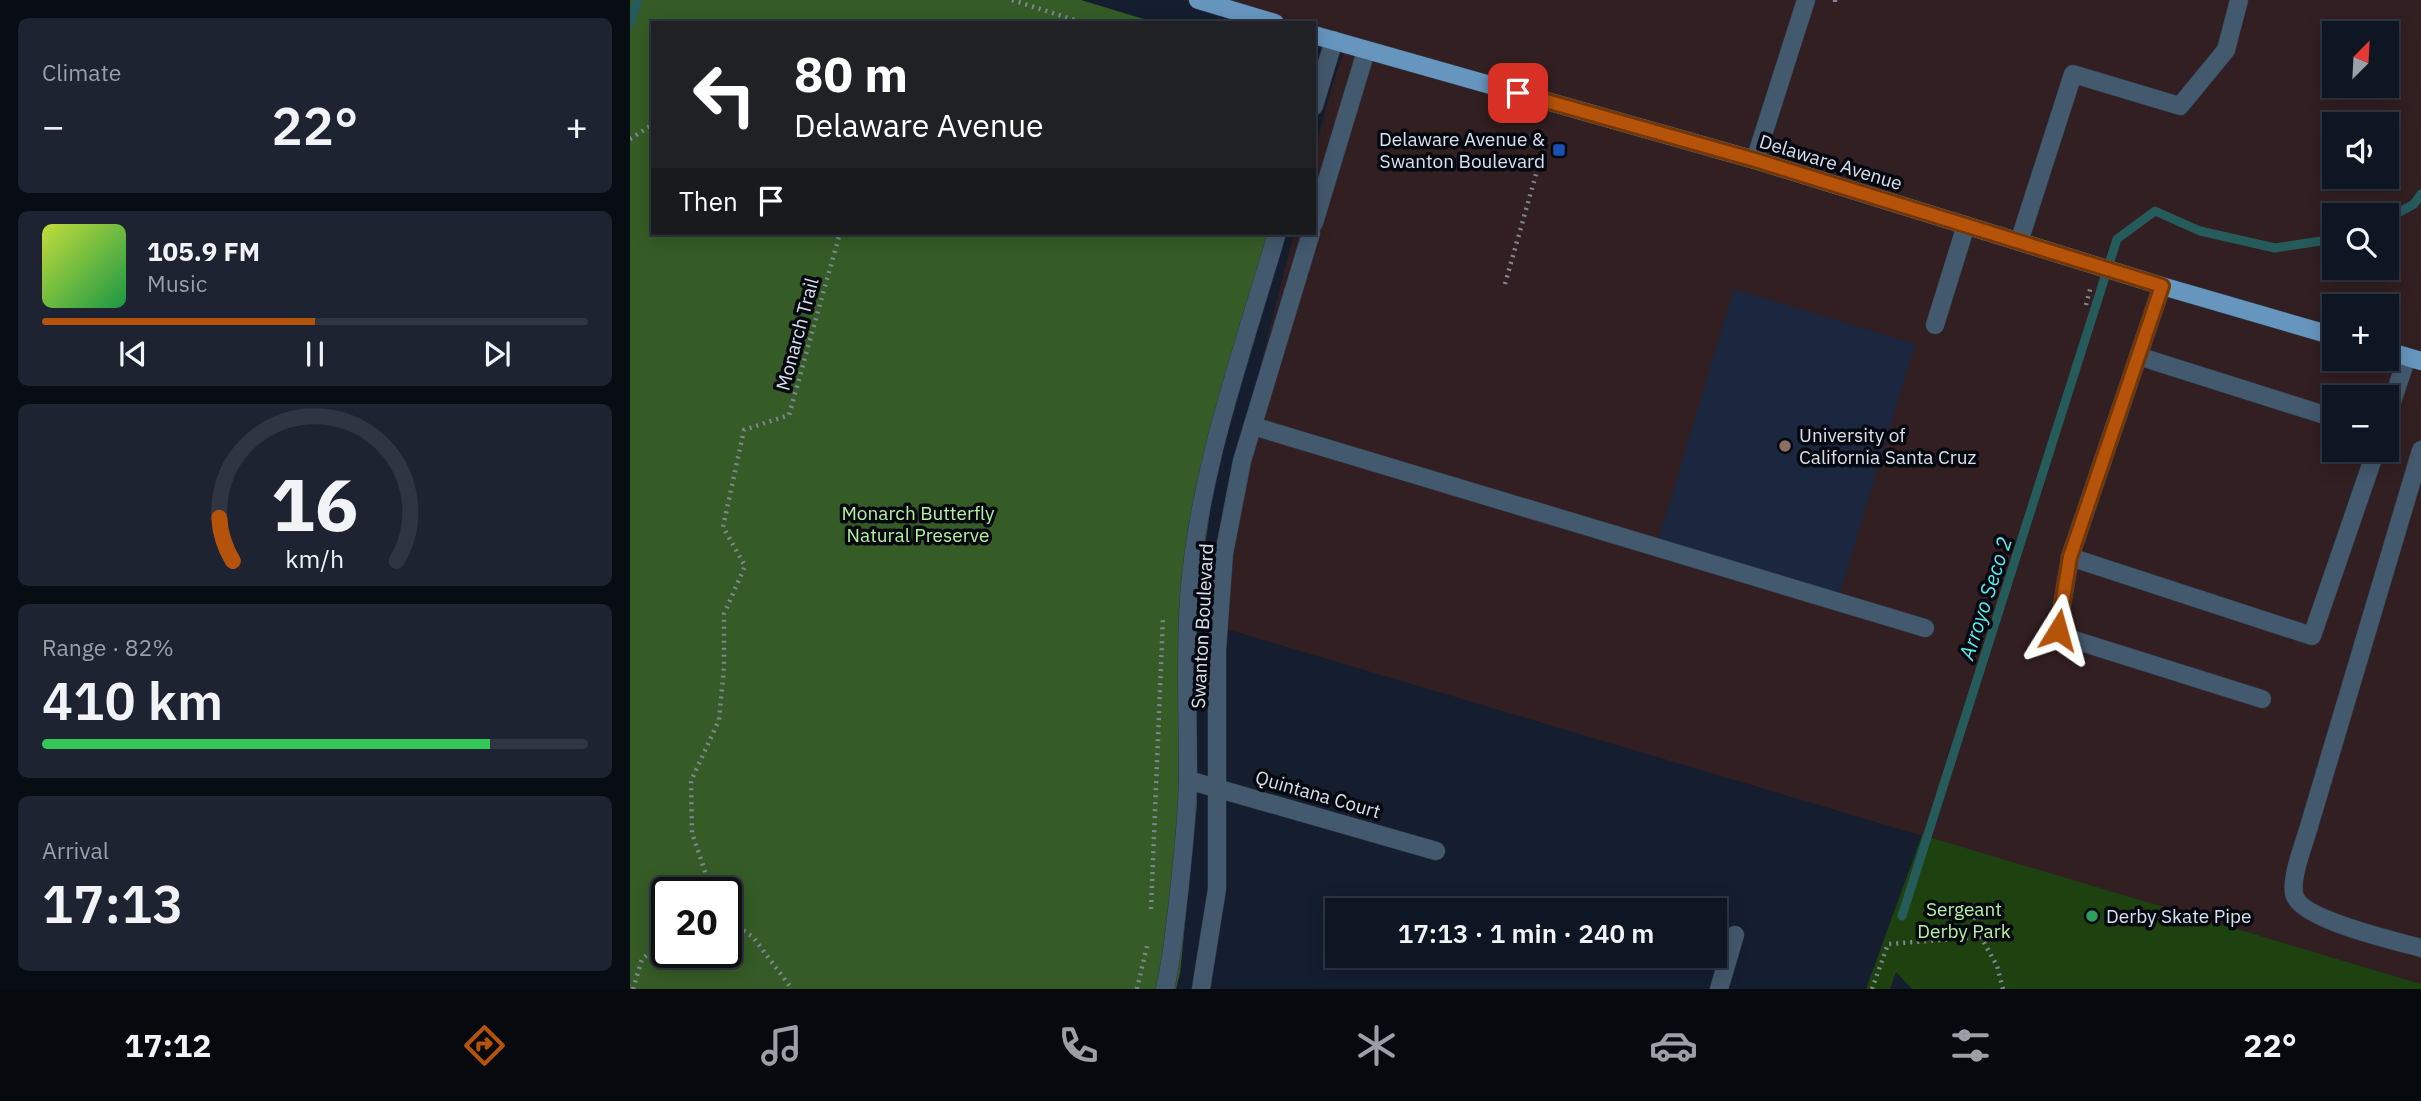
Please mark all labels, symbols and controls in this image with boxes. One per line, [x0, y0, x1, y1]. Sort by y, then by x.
north arrow [2322, 21, 2399, 98]
map controls [2322, 21, 2399, 462]
text: 80 m [794, 42, 908, 105]
icon: left [679, 49, 770, 140]
text: Climate [42, 57, 121, 87]
pin [1488, 63, 1548, 123]
icon: arrive [1499, 74, 1537, 112]
text: 22° [272, 92, 358, 159]
text: − [42, 101, 65, 150]
text: + [565, 101, 588, 150]
text: Delaware Avenue [794, 104, 1044, 146]
button: sound [2322, 112, 2399, 189]
place label: Delaware Avenue & Swanton Boulevard [1379, 127, 1545, 173]
street label: Delaware Avenue [1757, 129, 1905, 195]
marker: Delaware Avenue & Swanton Boulevard [1551, 142, 1567, 158]
icon: arrive [752, 182, 790, 220]
text: Then [679, 184, 738, 218]
button: search [2322, 203, 2399, 280]
text: 105.9 FM [147, 234, 260, 268]
text: Music [147, 268, 207, 298]
street label: Monarch Trail [770, 275, 824, 393]
button: + [2322, 294, 2399, 371]
icon: previous [114, 335, 152, 373]
icon: pause [296, 335, 334, 373]
icon: next [478, 335, 516, 373]
button: − [2322, 385, 2399, 462]
place label: University of California Santa Cruz [1799, 423, 1977, 469]
marker: University of California Santa Cruz [1777, 438, 1793, 454]
text: 16 [271, 456, 359, 551]
park label: Monarch Butterfly Natural Preserve [841, 501, 995, 547]
water label: Arroyo Seco 2 [1952, 533, 2018, 664]
text: km/h [286, 541, 344, 574]
street label: Swanton Boulevard [1186, 543, 1218, 709]
position arrow [2021, 593, 2095, 667]
text: Range · 82% [42, 632, 174, 662]
text: 410 km [42, 667, 223, 734]
street label: Quintana Court [1253, 765, 1383, 823]
text: Arrival [42, 835, 109, 865]
text: 17:13 [42, 870, 183, 937]
speed limit sign: 20 [651, 877, 742, 968]
park label: Sergeant Derby Park [1917, 897, 2011, 943]
place label: Derby Skate Pipe [2106, 904, 2251, 928]
marker: Derby Skate Pipe [2084, 908, 2100, 924]
text: 17:13 · 1 min · 240 m [1398, 916, 1654, 950]
icon: directions [460, 1021, 509, 1070]
icon: music [757, 1021, 806, 1070]
icon: phone [1054, 1021, 1103, 1070]
icon: climate [1352, 1021, 1401, 1070]
icon: car [1649, 1021, 1698, 1070]
icon: filters [1946, 1021, 1995, 1070]
text: 17:12 [124, 1024, 212, 1066]
text: 22° [2243, 1024, 2297, 1066]

